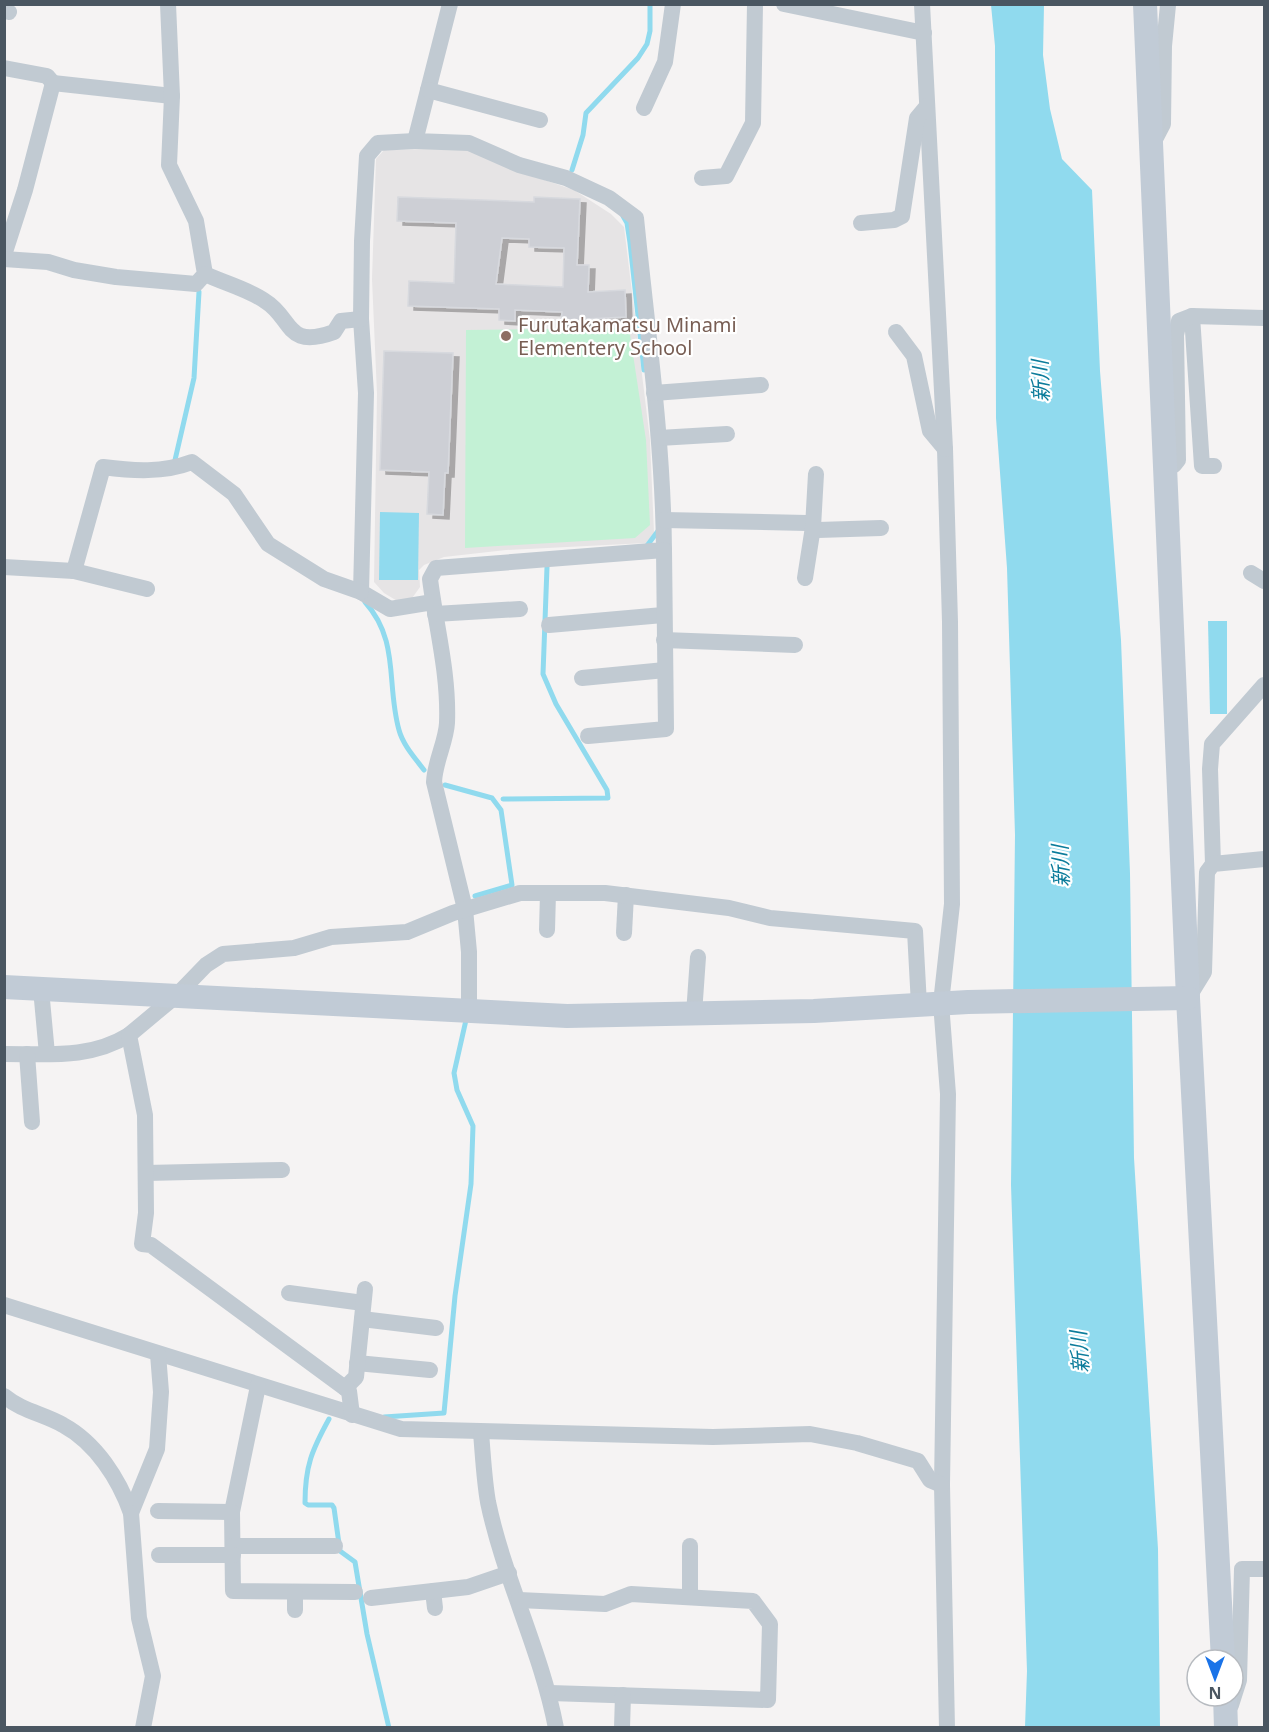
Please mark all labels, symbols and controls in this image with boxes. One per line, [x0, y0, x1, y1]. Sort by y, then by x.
place label: Furutakamatsu Minami Elementery School [518, 311, 737, 361]
marker: Furutakamatsu Minami Elementery School [499, 329, 513, 343]
water label: 新川 [1025, 358, 1055, 402]
water label: 新川 [1045, 843, 1075, 887]
water label: 新川 [1063, 1328, 1094, 1374]
north arrow [1185, 1648, 1245, 1708]
text: N [1208, 1682, 1222, 1704]

